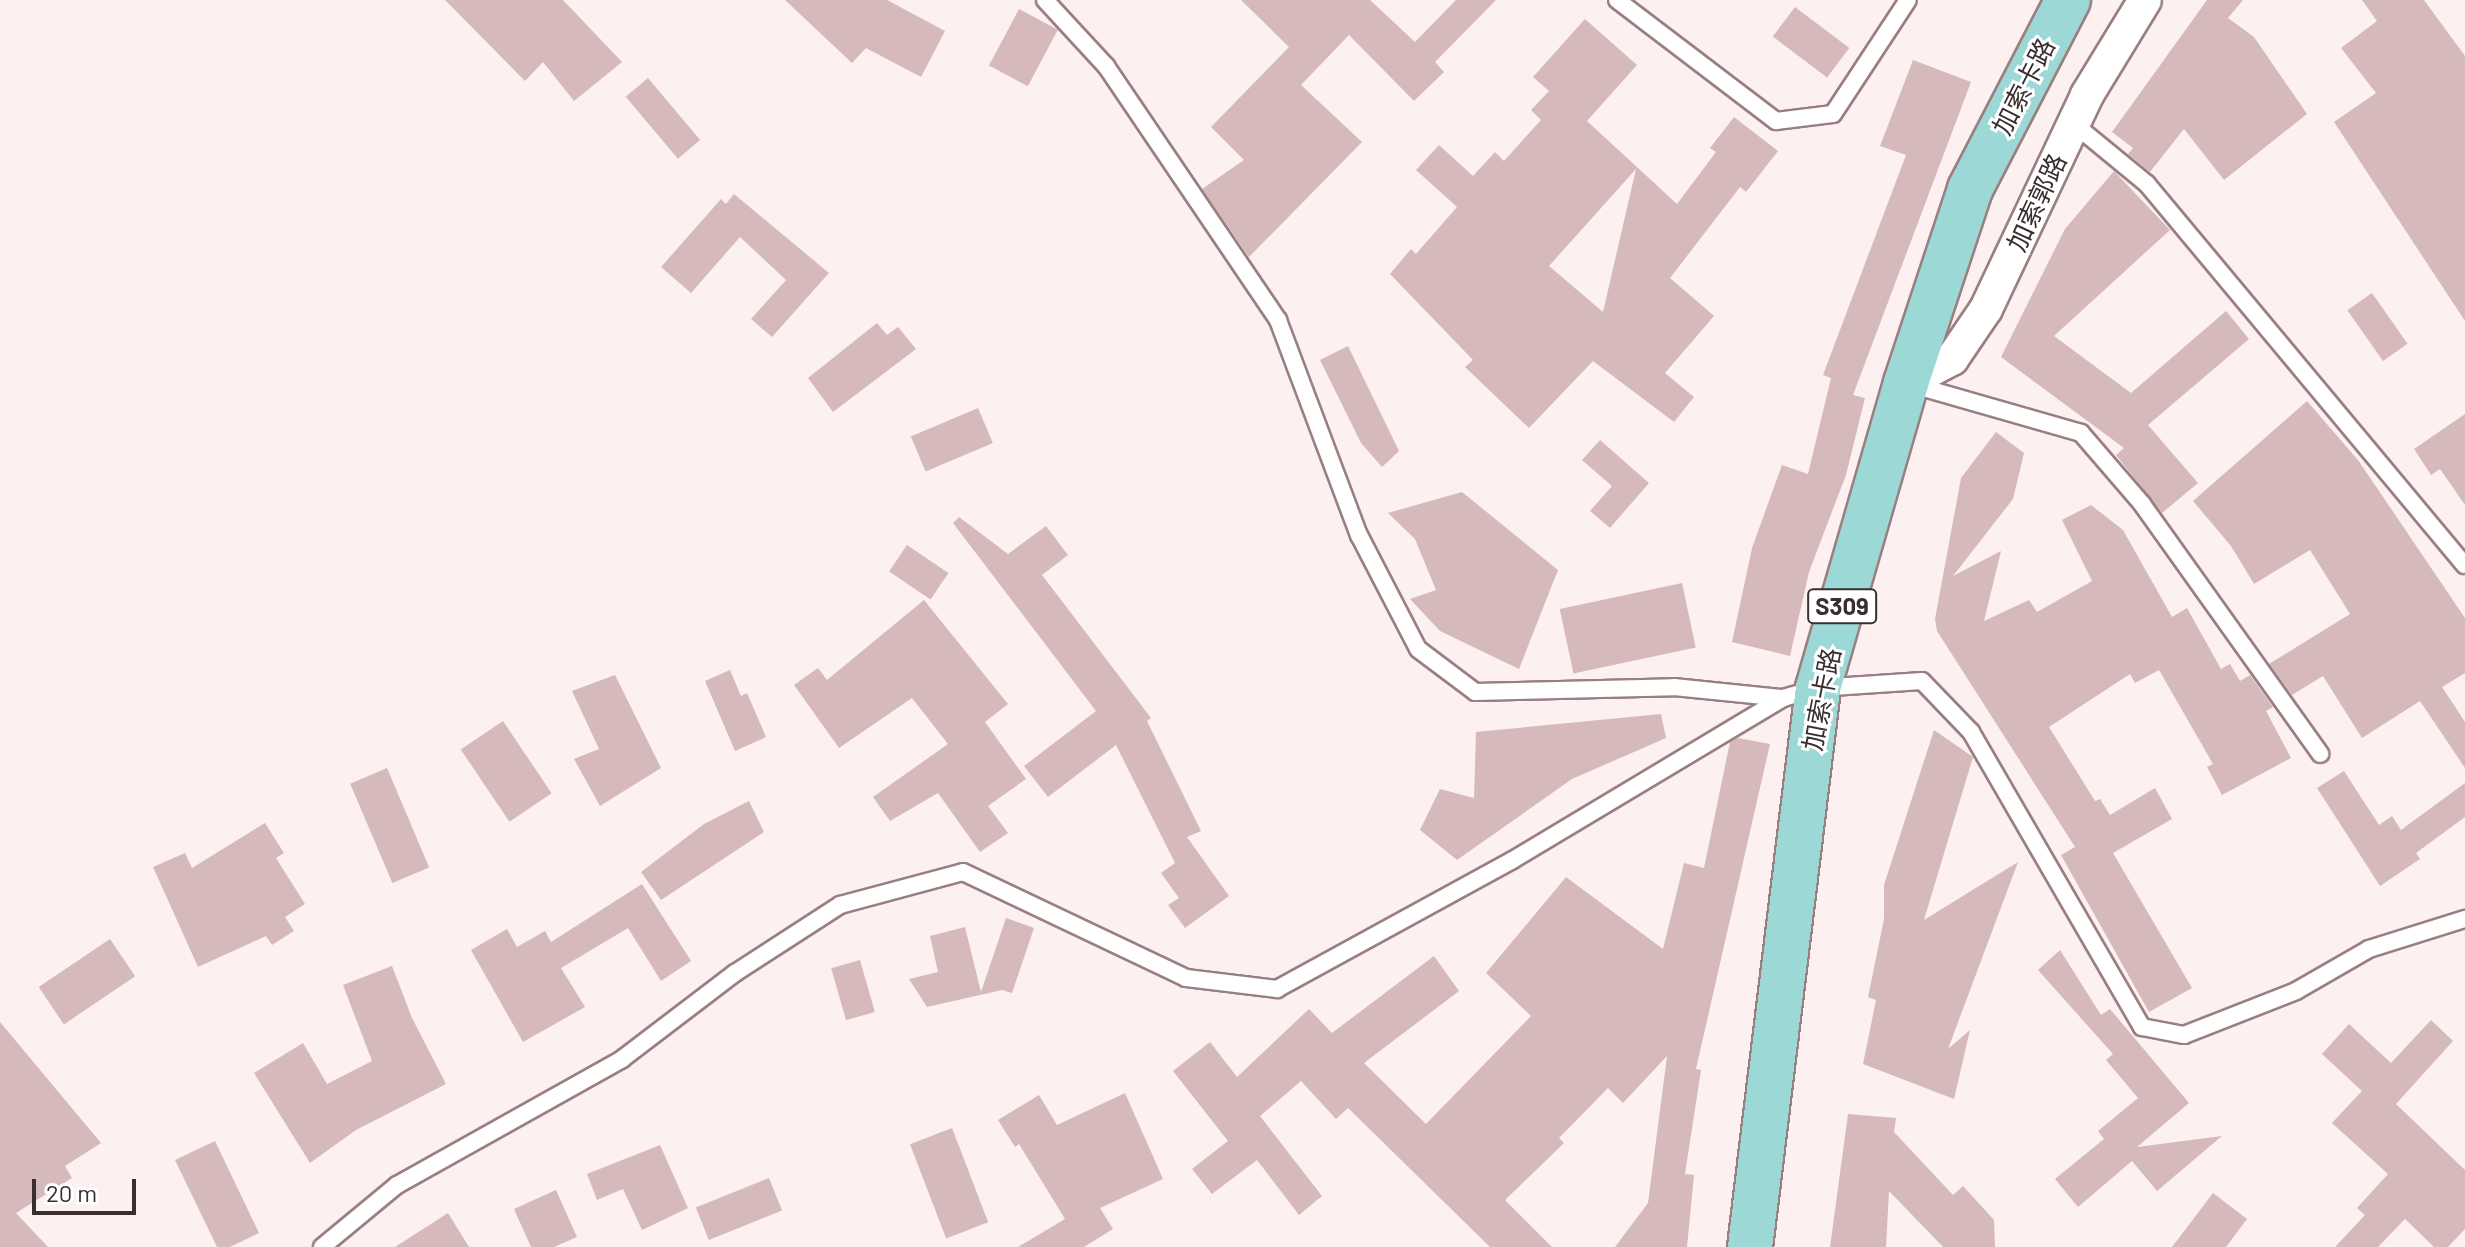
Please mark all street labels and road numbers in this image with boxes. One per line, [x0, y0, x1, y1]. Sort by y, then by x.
street label: 加索卡路 [1985, 33, 2061, 139]
street label: 加索郭路 [2000, 148, 2072, 256]
road number: S309 [1806, 586, 1878, 626]
street label: 加索卡路 [1796, 645, 1846, 753]

